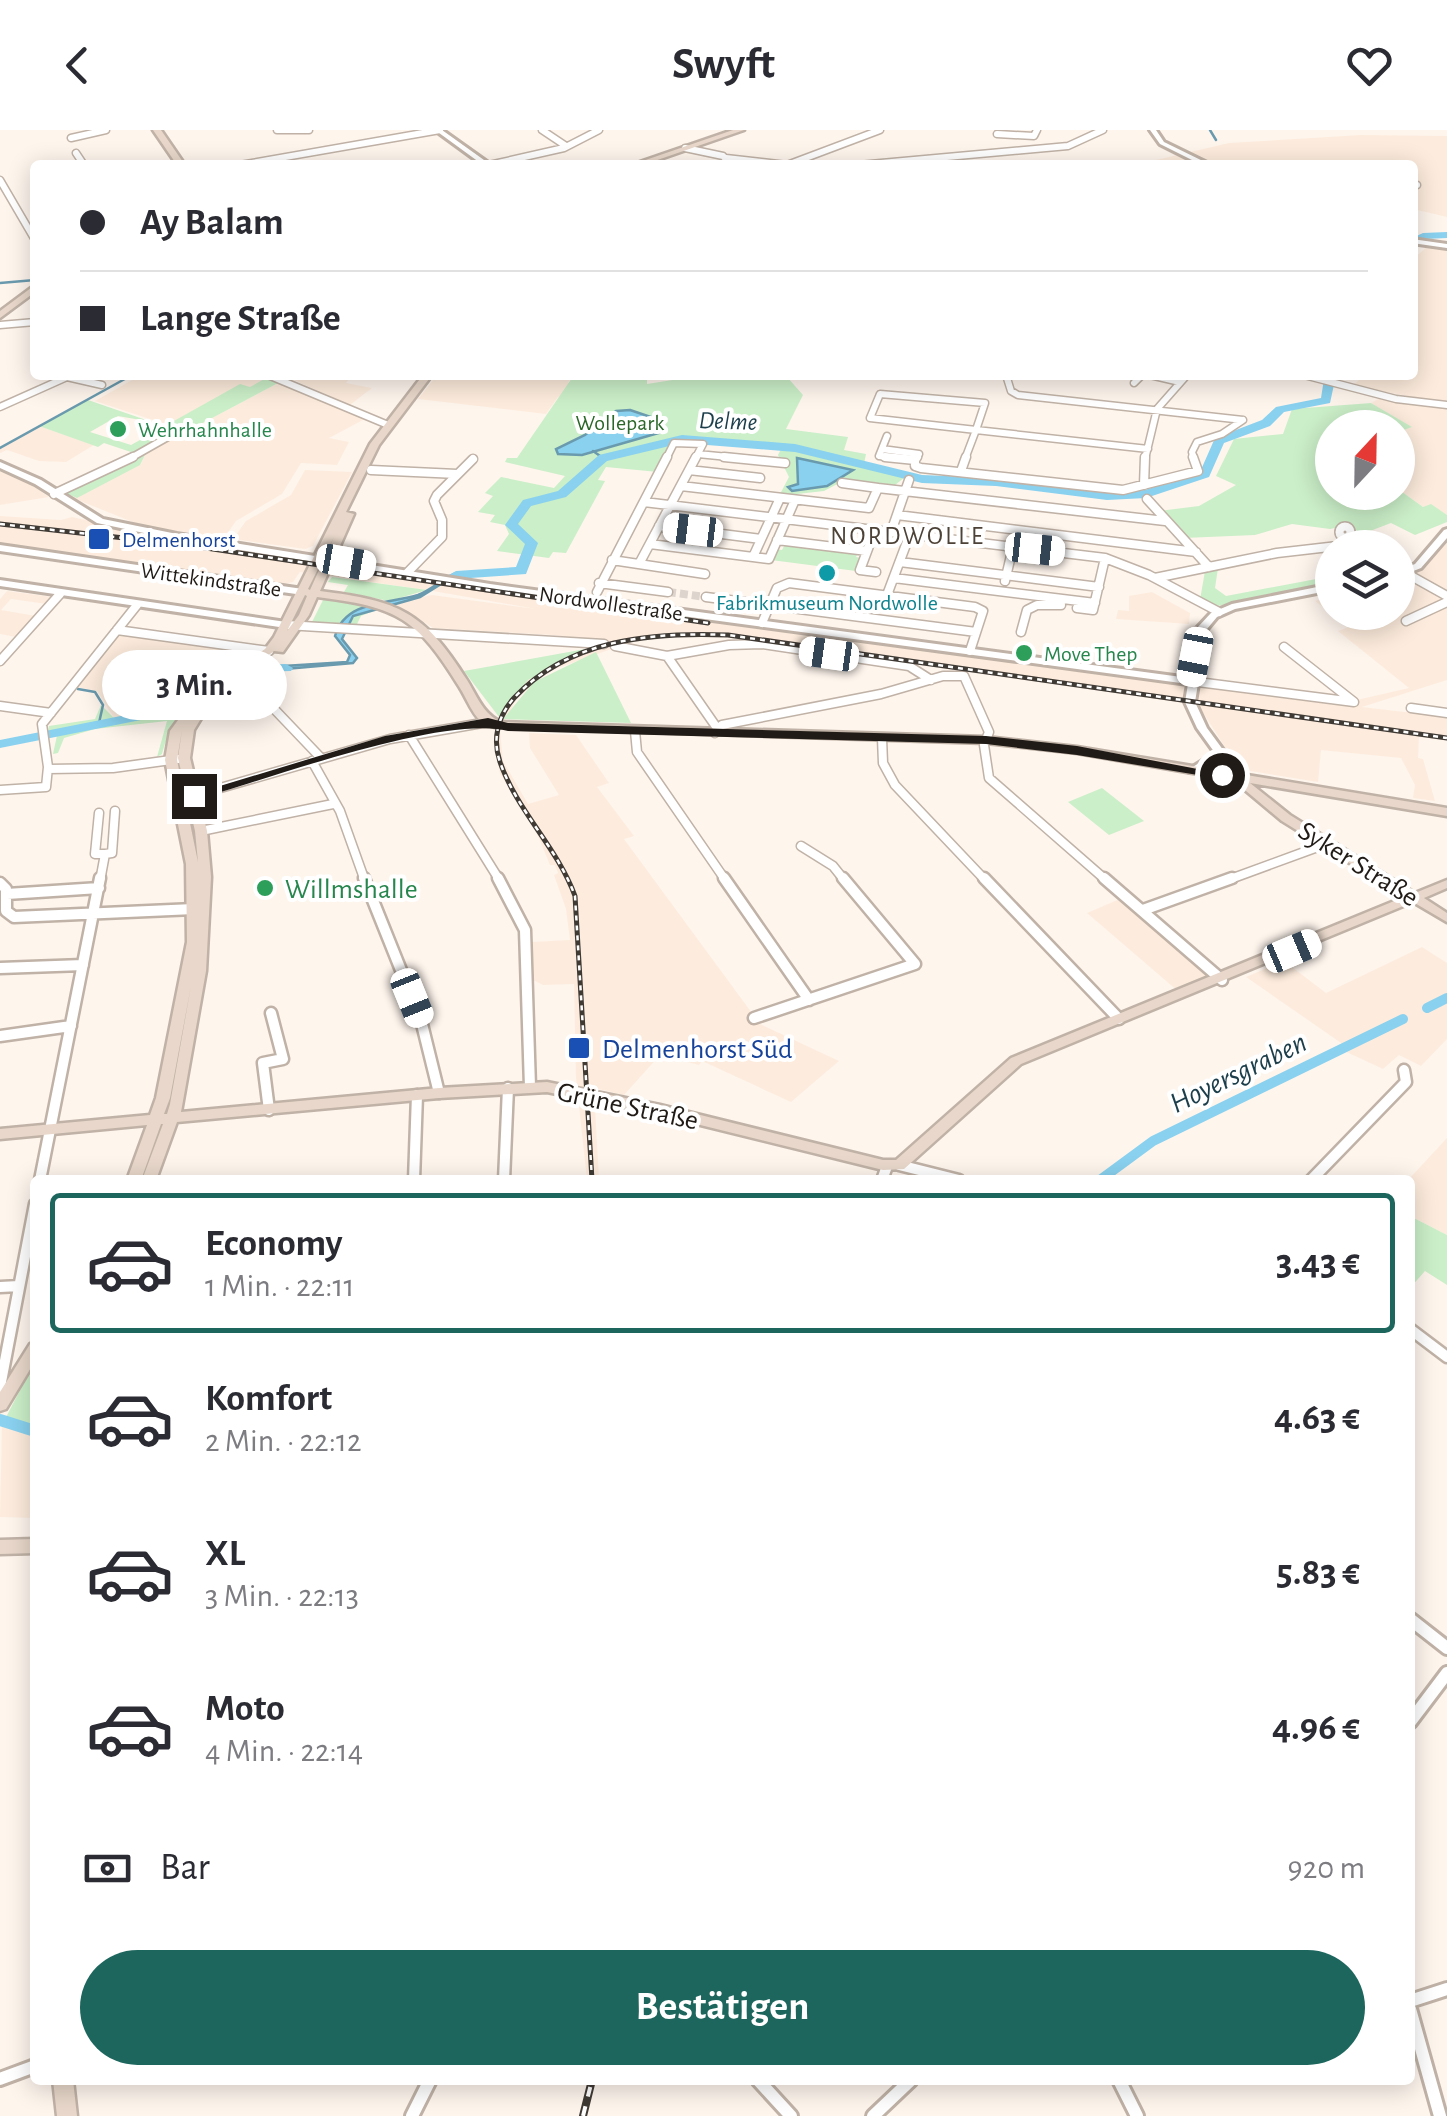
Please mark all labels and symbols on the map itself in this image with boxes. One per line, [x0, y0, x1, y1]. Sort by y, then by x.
water label: Delme [698, 408, 758, 435]
north arrow [1315, 410, 1415, 510]
park label: Wollepark [576, 412, 664, 434]
marker: Wehrhahnhalle [107, 418, 129, 440]
place label: Wehrhahnhalle [138, 419, 272, 441]
car [661, 511, 725, 549]
district label: NORDWOLLE [830, 524, 986, 549]
marker: Delmenhorst [86, 526, 112, 552]
place label: Delmenhorst [122, 529, 235, 551]
car [1004, 531, 1066, 567]
car [314, 542, 378, 582]
street label: Wittekindstraße [139, 559, 282, 601]
marker: Fabrikmuseum Nordwolle [816, 562, 838, 584]
street label: Nordwollestraße [538, 583, 684, 625]
place label: Fabrikmuseum Nordwolle [716, 592, 938, 614]
car [1175, 625, 1215, 689]
car [797, 635, 861, 673]
marker: Move Thep [1013, 642, 1035, 664]
place label: Move Thep [1044, 643, 1138, 665]
callout: 3 Min. [101, 651, 286, 721]
route start [1200, 753, 1245, 798]
route end [172, 774, 217, 819]
street label: Syker Straße [1293, 817, 1423, 913]
place label: Willmshalle [285, 876, 418, 904]
marker: Willmshalle [254, 877, 276, 899]
car [1259, 925, 1325, 977]
car [387, 965, 437, 1031]
water label: Hoyersgraben [1165, 1027, 1312, 1119]
marker: Delmenhorst Süd [566, 1035, 592, 1061]
place label: Delmenhorst Süd [602, 1036, 793, 1064]
street label: Grüne Straße [554, 1078, 701, 1136]

